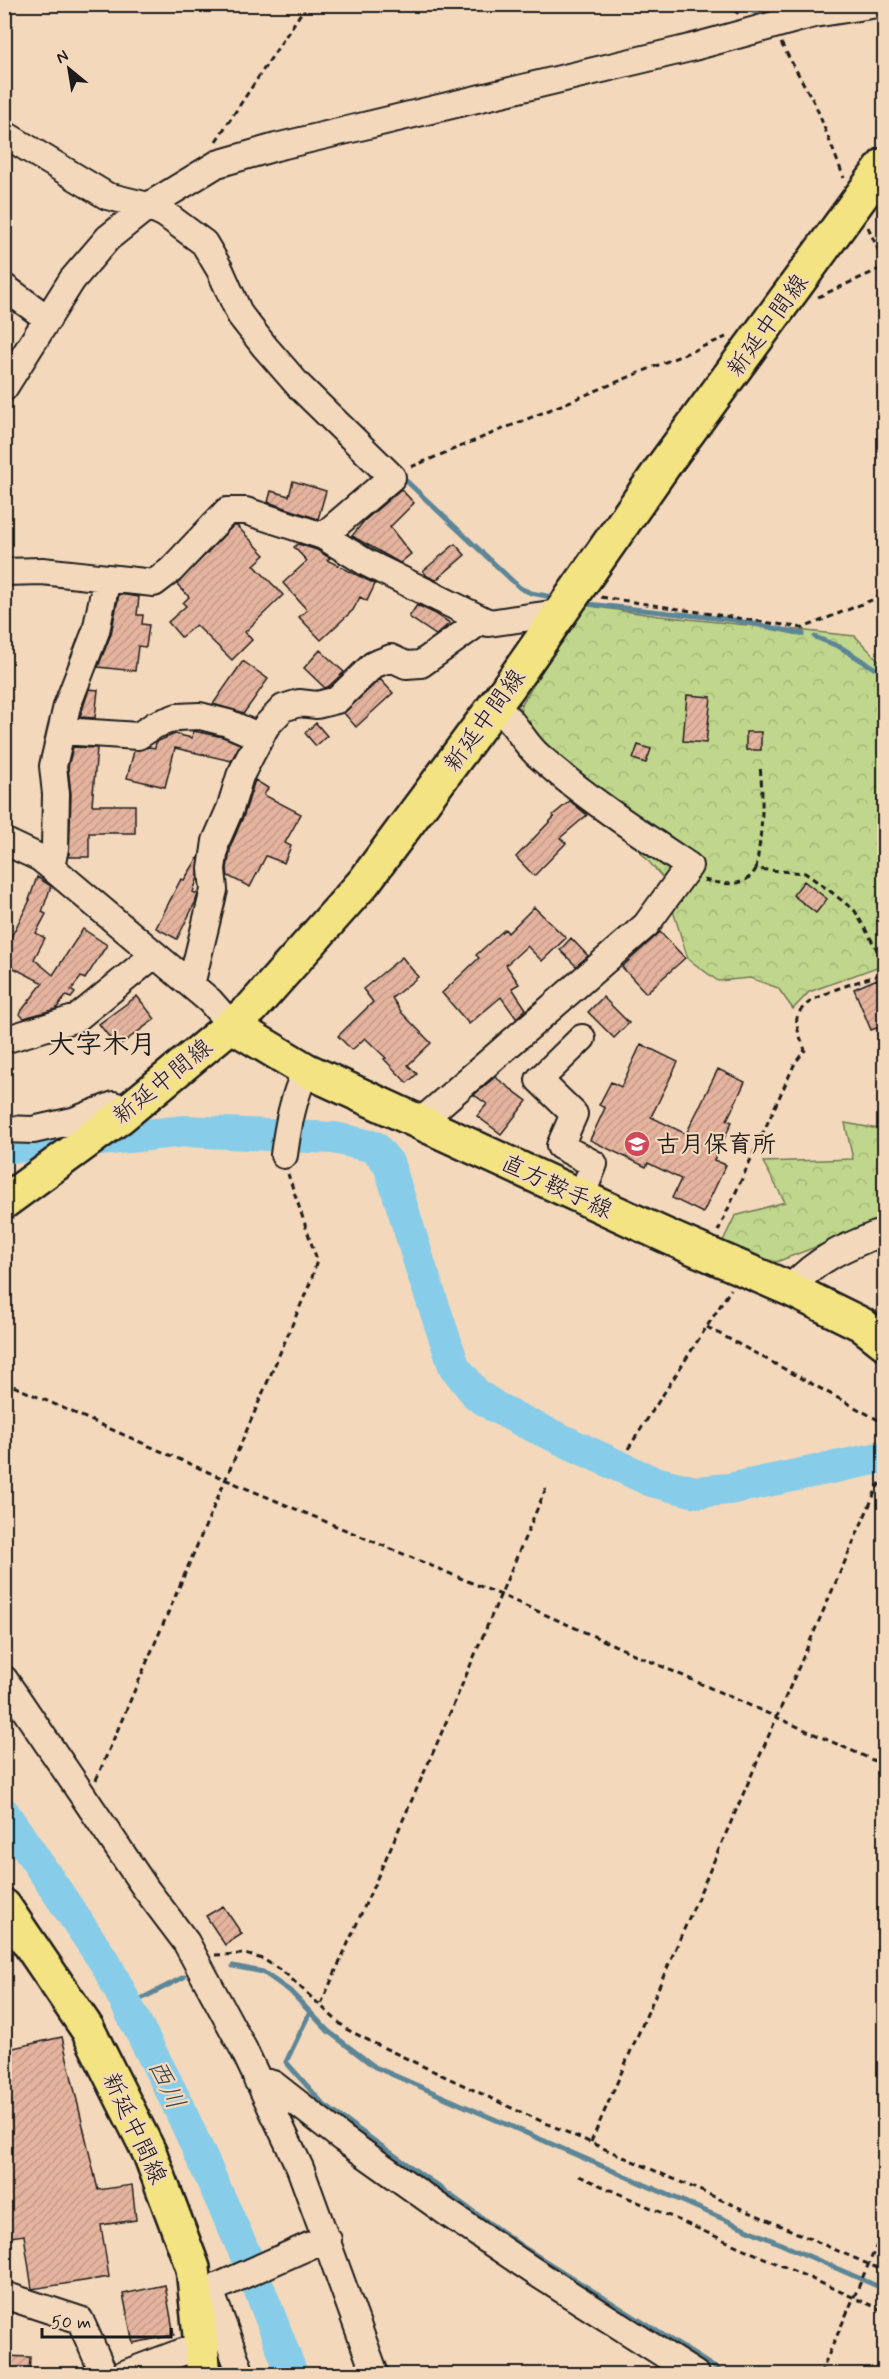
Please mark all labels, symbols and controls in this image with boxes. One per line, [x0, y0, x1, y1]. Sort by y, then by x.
north arrow [39, 39, 99, 99]
text: N [52, 46, 72, 69]
street label: 新延中間線 [720, 268, 816, 384]
street label: 新延中間線 [437, 663, 533, 779]
district label: 大字木月 [48, 1028, 156, 1063]
street label: 新延中間線 [107, 1032, 219, 1132]
school or university icon: 古月保育所 [622, 1129, 652, 1159]
place label: 古月保育所 [656, 1130, 776, 1161]
street label: 直方鞍手線 [495, 1148, 617, 1227]
water label: 西川 [139, 2054, 192, 2116]
street label: 新延中間線 [94, 2068, 173, 2190]
scale bar [42, 2301, 171, 2339]
text: 50 m [51, 2311, 91, 2335]

